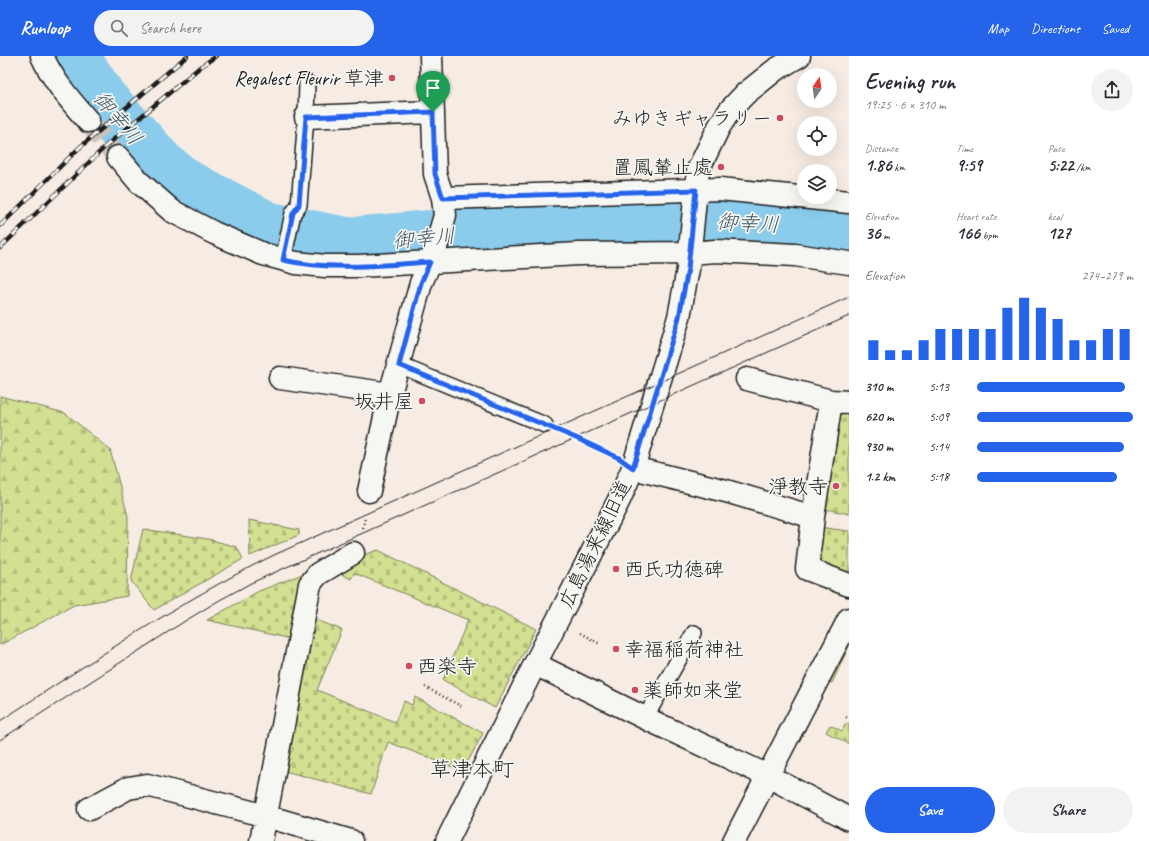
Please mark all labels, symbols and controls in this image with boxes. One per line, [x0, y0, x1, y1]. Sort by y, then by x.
search box [94, 10, 374, 46]
text: Runloop [20, 16, 70, 40]
icon: search [108, 17, 130, 39]
text: Search here [140, 19, 201, 38]
text: Map [988, 20, 1009, 37]
text: Directions [1031, 20, 1080, 37]
text: Saved [1102, 20, 1129, 37]
place label: Regalest Fleurir 草津 [234, 66, 384, 91]
north arrow [797, 68, 837, 108]
map controls [797, 68, 837, 204]
text: Evening run [865, 68, 955, 96]
button: share [1091, 69, 1133, 111]
pin [416, 71, 450, 112]
marker: Regalest Fleurir 草津 [387, 73, 397, 83]
icon: arrive [422, 77, 444, 99]
water label: 御幸川 [88, 86, 148, 150]
text: 19:25 · 6 × 310 m [865, 97, 946, 113]
place label: みゆきギャラリー [612, 106, 772, 131]
marker: みゆきギャラリー [775, 113, 785, 123]
button: locate [797, 116, 837, 156]
text: Distance [865, 141, 898, 155]
text: Time [956, 141, 973, 155]
text: Pace [1048, 141, 1065, 155]
place label: 置鳳輦止處 [613, 155, 713, 180]
text: 1.86 [865, 155, 892, 176]
text: 9:59 [956, 155, 982, 176]
text: 5:22 [1048, 155, 1074, 176]
text: km [892, 160, 905, 174]
text: /km [1074, 160, 1091, 174]
marker: 置鳳輦止處 [716, 162, 726, 172]
button: layers [797, 164, 837, 204]
water label: 御幸川 [716, 208, 780, 238]
text: Elevation [865, 209, 899, 223]
text: Heart rate [956, 209, 996, 223]
text: kcal [1048, 209, 1062, 223]
water label: 御幸川 [391, 222, 457, 254]
text: 36 [865, 223, 881, 244]
text: 166 [956, 223, 980, 244]
text: 127 [1048, 223, 1071, 244]
text: m [881, 228, 890, 242]
text: bpm [980, 228, 998, 242]
text: Elevation [865, 268, 905, 284]
text: 274–279 m [1082, 268, 1133, 284]
text: 310 m [865, 379, 893, 395]
text: 5:13 [929, 379, 949, 395]
place label: 坂井屋 [354, 389, 414, 414]
marker: 坂井屋 [417, 396, 427, 406]
text: 620 m [865, 409, 893, 425]
text: 5:09 [929, 409, 949, 425]
text: 930 m [865, 439, 893, 455]
text: 5:14 [929, 439, 949, 455]
text: 1.2 km [865, 469, 895, 485]
text: 5:18 [929, 469, 949, 485]
place label: 淨教寺 [768, 474, 828, 499]
street label: 広島湯来線旧道 [553, 476, 637, 612]
marker: 淨教寺 [831, 481, 841, 491]
place label: 西氏功徳碑 [624, 557, 724, 582]
marker: 西氏功徳碑 [611, 564, 621, 574]
place label: 幸福稲荷神社 [624, 637, 744, 662]
marker: 幸福稲荷神社 [611, 644, 621, 654]
place label: 西楽寺 [417, 654, 477, 679]
marker: 西楽寺 [404, 661, 414, 671]
place label: 薬師如来堂 [643, 678, 743, 703]
marker: 薬師如来堂 [630, 685, 640, 695]
district label: 草津本町 [430, 756, 514, 782]
button: Save [865, 787, 995, 833]
button: Share [1003, 787, 1133, 833]

